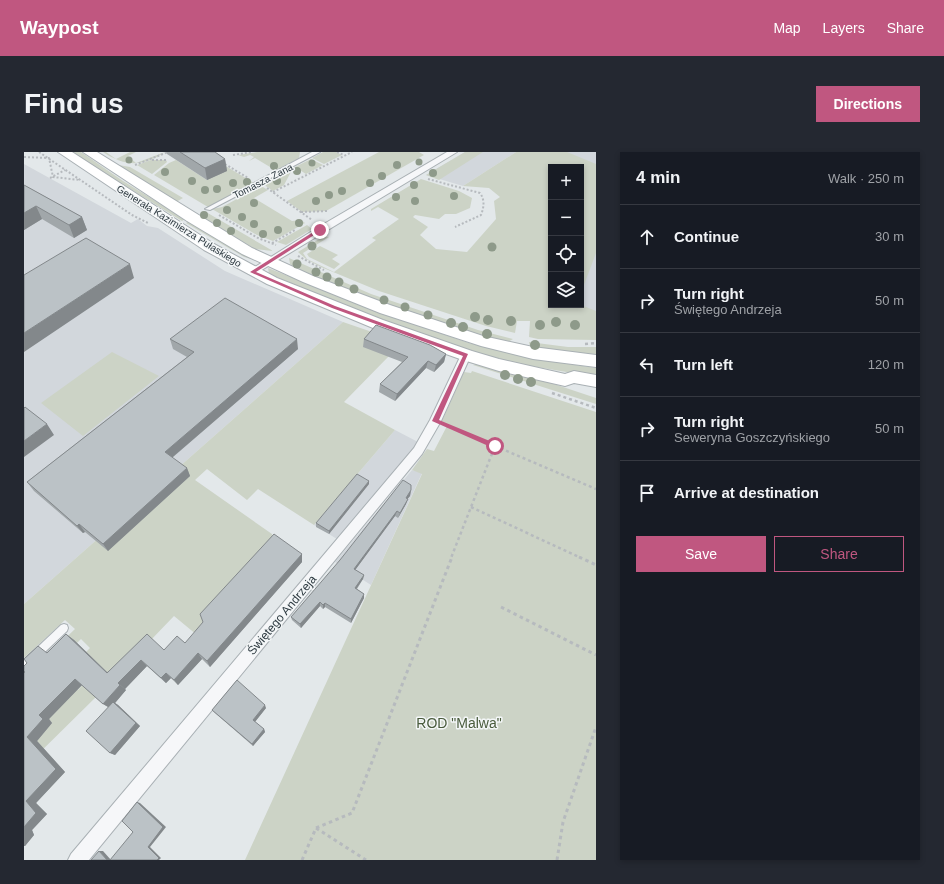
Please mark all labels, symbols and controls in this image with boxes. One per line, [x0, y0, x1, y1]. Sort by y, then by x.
text: Waypost [20, 17, 98, 38]
text: Map [773, 20, 801, 36]
text: Layers [823, 20, 865, 36]
text: Share [887, 20, 924, 36]
button: Directions [816, 86, 920, 122]
text: Find us [24, 88, 124, 119]
street label: Tomasza Zana [231, 161, 295, 201]
map controls [548, 164, 584, 308]
button: + [548, 164, 584, 200]
text: 4 min [636, 168, 680, 187]
text: Walk · 250 m [828, 171, 904, 186]
street label: Generała Kazimierza Pułaskiego [115, 183, 244, 269]
button: − [548, 200, 584, 236]
route end [311, 221, 329, 239]
icon: ahead [636, 226, 658, 248]
text: Continue [674, 228, 739, 245]
text: 30 m [875, 229, 904, 244]
button: locate [548, 236, 584, 272]
button: layers [548, 272, 584, 308]
text: Turn right [674, 285, 744, 302]
icon: right [636, 290, 658, 312]
text: 50 m [875, 293, 904, 308]
text: Świętego Andrzeja [674, 302, 782, 317]
icon: left [636, 354, 658, 376]
text: Turn left [674, 356, 733, 373]
text: 120 m [868, 357, 904, 372]
text: Turn right [674, 413, 744, 430]
icon: right [636, 418, 658, 440]
text: 50 m [875, 421, 904, 436]
text: Seweryna Goszczyńskiego [674, 430, 830, 445]
route start [486, 437, 504, 455]
icon: arrive [636, 482, 658, 504]
text: Arrive at destination [674, 484, 819, 501]
button: Save [636, 536, 766, 572]
button: Share [774, 536, 904, 572]
street label: Świętego Andrzeja [244, 572, 320, 658]
park label: ROD "Malwa" [416, 715, 502, 731]

